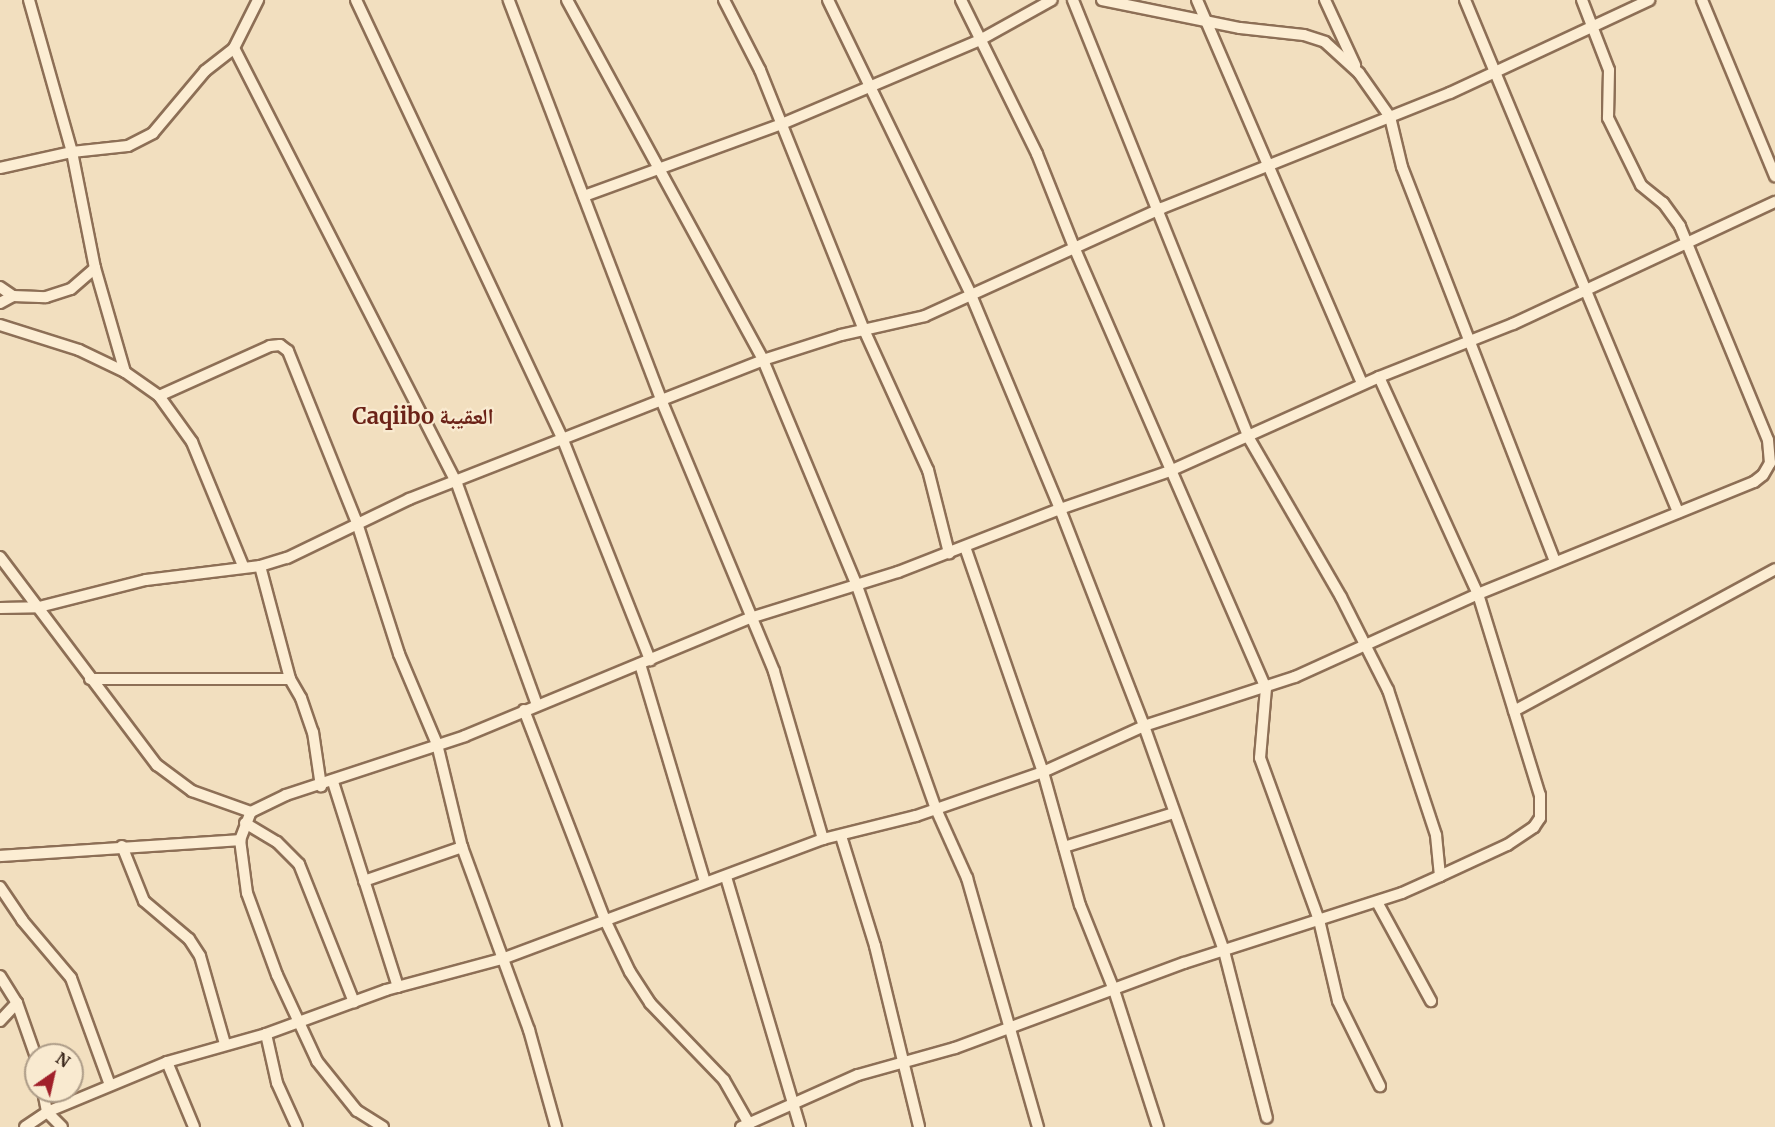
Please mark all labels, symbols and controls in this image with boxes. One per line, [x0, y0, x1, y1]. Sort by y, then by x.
district label: Caqiibo العقيبة [352, 404, 494, 430]
north arrow [24, 1043, 84, 1103]
text: N [52, 1048, 74, 1072]

